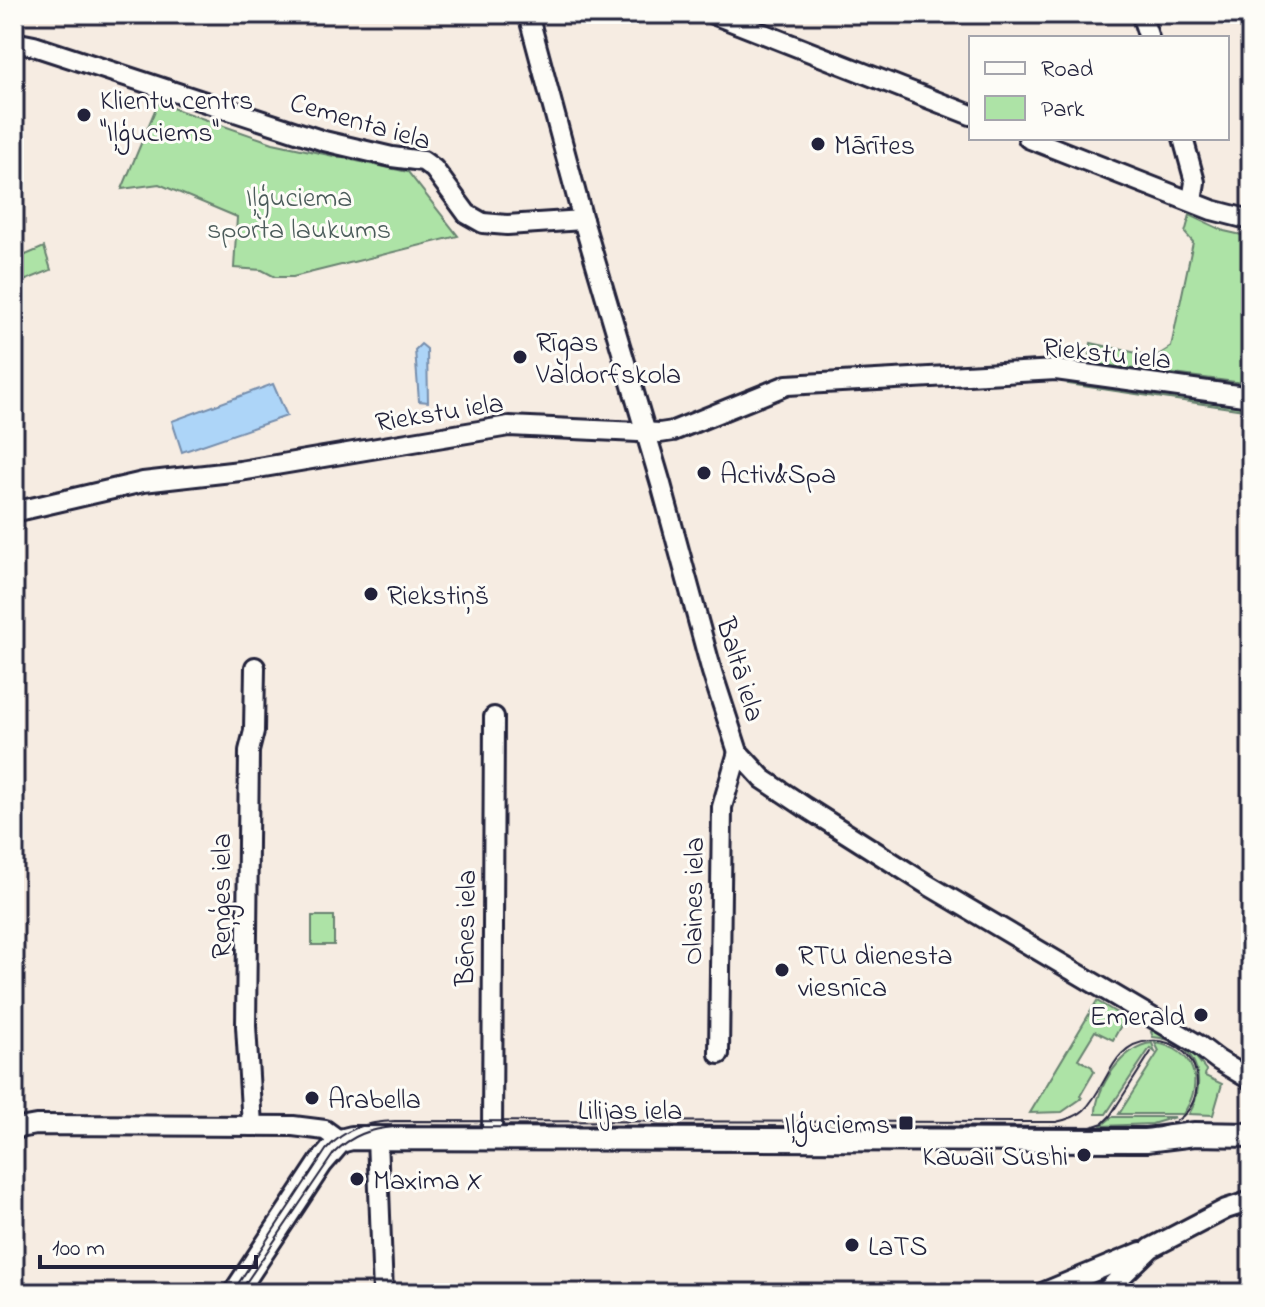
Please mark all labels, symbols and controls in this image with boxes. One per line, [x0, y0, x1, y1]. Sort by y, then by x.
legend [969, 36, 1229, 140]
text: Road [1041, 53, 1094, 88]
place label: Klientu centrs "Iļģuciems" [100, 82, 253, 155]
street label: Cementa iela [285, 84, 435, 163]
text: Park [1041, 93, 1085, 128]
marker: Klientu centrs "Iļģuciems" [75, 106, 93, 124]
place label: Mārītes [834, 127, 915, 168]
marker: Mārītes [809, 135, 827, 153]
park label: Iļģuciema sporta laukums [207, 179, 391, 252]
place label: Rīgas Valdorfskola [535, 324, 681, 397]
street label: Riekstu iela [1040, 328, 1173, 383]
marker: Rīgas Valdorfskola [511, 348, 529, 366]
street label: Riekstu iela [372, 384, 507, 445]
place label: Activ&Spa [720, 456, 836, 497]
marker: Activ&Spa [695, 464, 713, 482]
place label: Riekstiņš [387, 577, 489, 618]
marker: Riekstiņš [362, 585, 380, 603]
street label: Baltā iela [703, 612, 774, 727]
street label: Reņģes iela [203, 833, 244, 959]
street label: Olaines iela [674, 837, 717, 966]
street label: Bēnes iela [446, 870, 489, 988]
place label: RTU dienesta viesnīca [798, 937, 953, 1010]
marker: RTU dienesta viesnīca [773, 961, 791, 979]
place label: Emerald [1090, 998, 1185, 1039]
marker: Emerald [1192, 1006, 1210, 1024]
place label: Arabella [328, 1081, 421, 1122]
marker: Arabella [303, 1089, 321, 1107]
street label: Lilijas iela [578, 1092, 682, 1133]
place label: Iļģuciems [784, 1106, 890, 1147]
marker: Iļģuciems [897, 1114, 915, 1132]
place label: Kawaii Sushi [922, 1138, 1068, 1179]
marker: Kawaii Sushi [1075, 1146, 1093, 1164]
place label: Maxima X [373, 1162, 483, 1203]
marker: Maxima X [348, 1170, 366, 1188]
scale bar [40, 1219, 256, 1269]
place label: LaTS [868, 1228, 928, 1269]
text: 100 m [52, 1232, 105, 1267]
marker: LaTS [843, 1236, 861, 1254]

